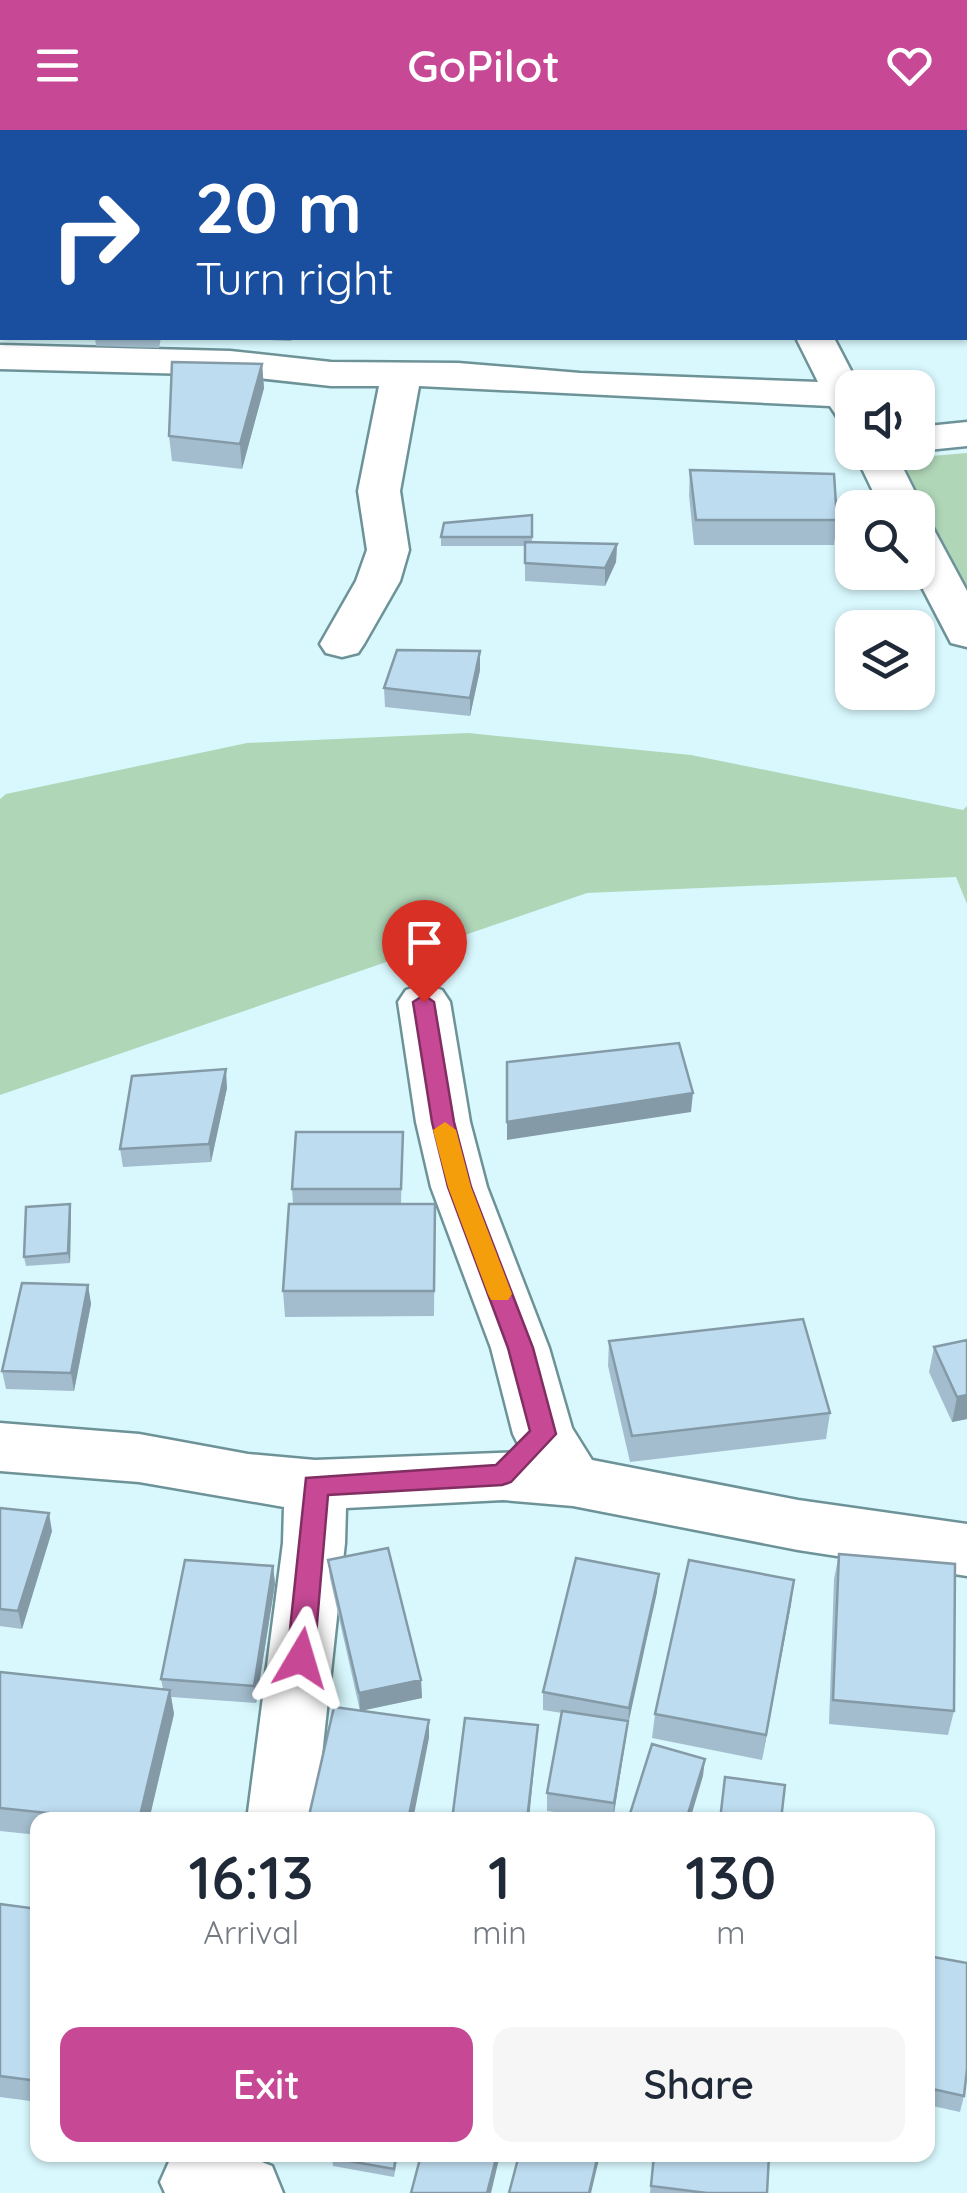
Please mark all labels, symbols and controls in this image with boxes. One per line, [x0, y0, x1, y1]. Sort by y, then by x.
text: GoPilot [407, 37, 560, 93]
icon: menu [30, 38, 85, 93]
icon: heart [882, 38, 937, 93]
text: 20 m [195, 163, 362, 251]
icon: right [30, 170, 160, 300]
text: Turn right [195, 250, 394, 306]
map controls [835, 370, 935, 710]
button: sound [835, 370, 935, 470]
button: search [835, 490, 935, 590]
button: layers [835, 610, 935, 710]
pin [382, 900, 467, 1003]
icon: arrive [397, 915, 452, 970]
position arrow [249, 1606, 353, 1710]
text: 16:13 [188, 1839, 314, 1914]
text: 1 [488, 1839, 511, 1914]
text: 130 [685, 1839, 777, 1914]
text: Arrival [203, 1912, 299, 1952]
text: min [472, 1912, 527, 1952]
text: m [716, 1912, 745, 1952]
button: Exit [60, 2027, 473, 2142]
button: Share [493, 2027, 905, 2142]

